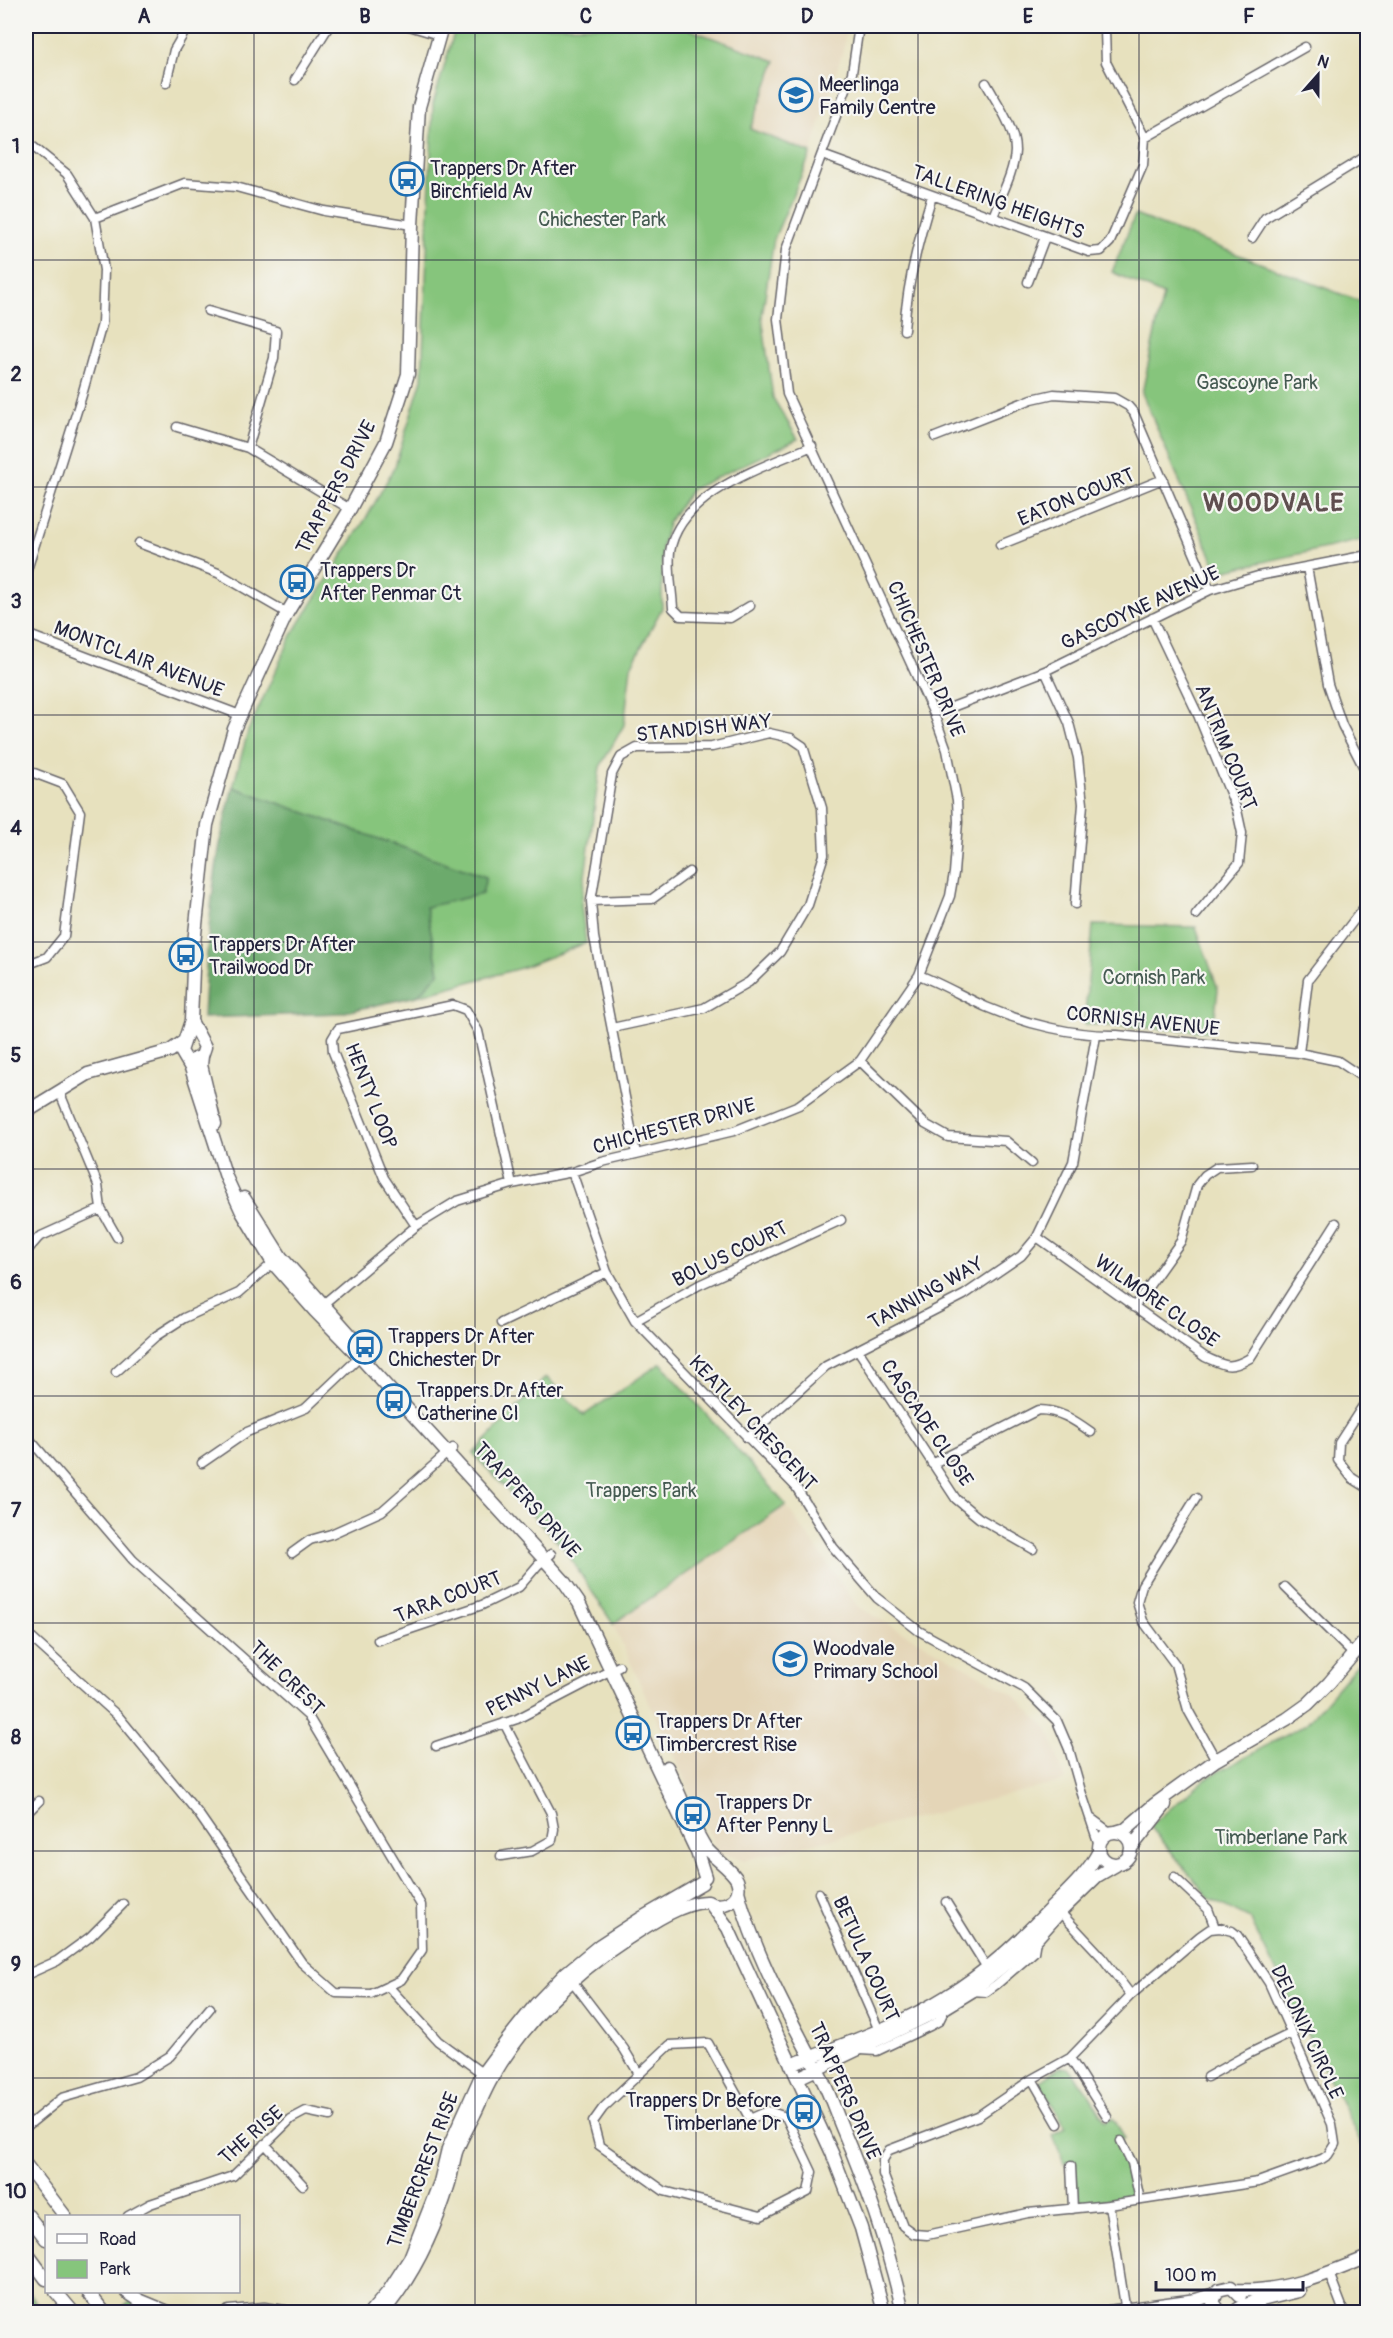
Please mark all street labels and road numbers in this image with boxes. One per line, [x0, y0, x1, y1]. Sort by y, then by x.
street label: TALLERING HEIGHTS [908, 159, 1088, 245]
street label: TRAPPERS DRIVE [290, 416, 382, 558]
street label: EATON COURT [1014, 462, 1138, 532]
street label: GASCOYNE AVENUE [1057, 560, 1223, 656]
street label: CHICHESTER DRIVE [882, 577, 970, 741]
street label: MONTCLAIR AVENUE [50, 615, 228, 703]
street label: ANTRIM COURT [1189, 680, 1263, 814]
street label: STANDISH WAY [635, 708, 773, 748]
street label: CORNISH AVENUE [1065, 1001, 1221, 1041]
street label: HENTY LOOP [339, 1039, 403, 1153]
street label: CHICHESTER DRIVE [590, 1092, 758, 1160]
street label: BOLUS COURT [668, 1215, 792, 1293]
street label: WILMORE CLOSE [1090, 1249, 1224, 1353]
street label: TANNING WAY [864, 1251, 988, 1335]
street label: KEATLEY CRESCENT [684, 1350, 822, 1496]
street label: CASCADE CLOSE [875, 1355, 979, 1491]
street label: TRAPPERS DRIVE [468, 1437, 586, 1563]
street label: TARA COURT [391, 1565, 505, 1629]
street label: THE CREST [244, 1635, 330, 1721]
street label: PENNY LANE [482, 1650, 594, 1722]
street label: BETULA COURT [827, 1892, 905, 2026]
street label: DELONIX CIRCLE [1265, 1961, 1349, 2103]
street label: TRAPPERS DRIVE [804, 2018, 886, 2164]
street label: TIMBERCREST RISE [382, 2088, 464, 2252]
street label: THE RISE [213, 2100, 289, 2170]

